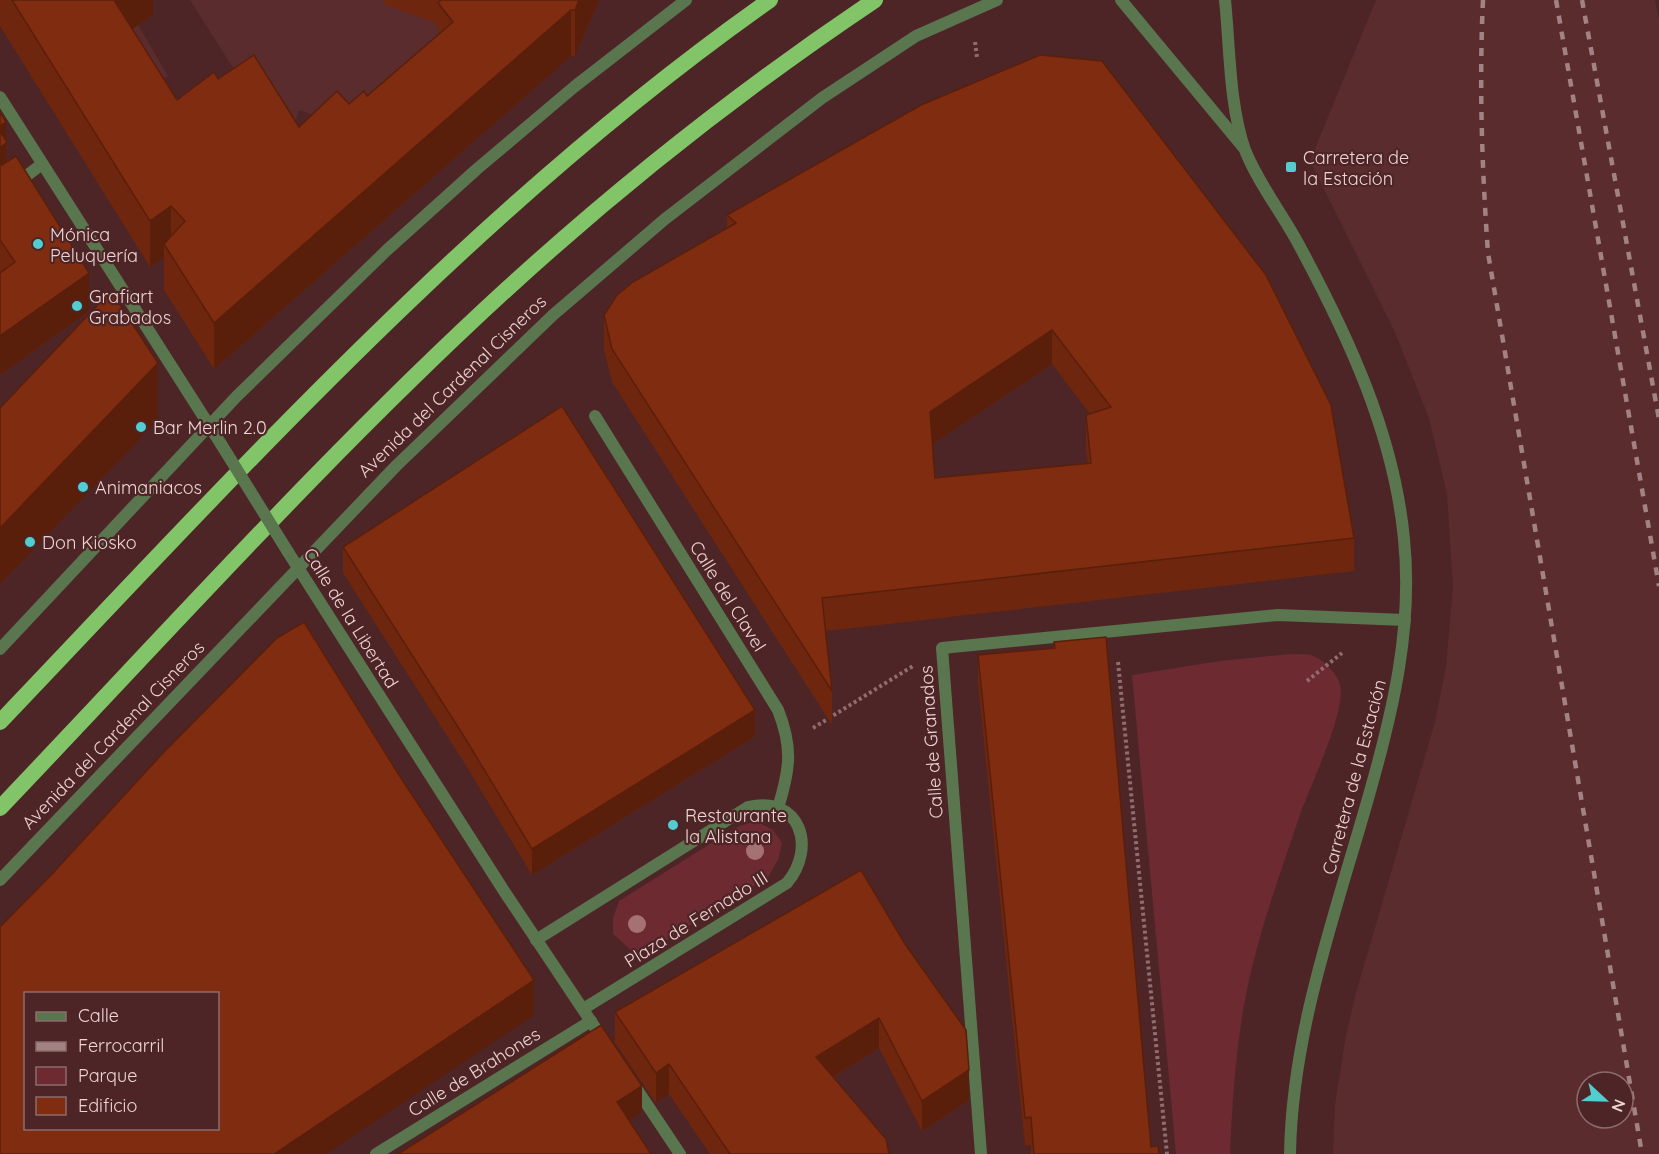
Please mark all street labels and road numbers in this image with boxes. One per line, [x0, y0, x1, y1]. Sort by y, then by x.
street label: Avenida del Cardenal Cisneros [353, 290, 551, 482]
street label: Calle del Clavel [685, 536, 771, 656]
street label: Calle de la Libertad [299, 544, 403, 692]
street label: Avenida del Cardenal Cisneros [17, 636, 209, 834]
street label: Calle de Granados [914, 665, 948, 819]
street label: Carretera de la Estación [1317, 677, 1391, 877]
street label: Plaza de Fernado III [620, 866, 772, 972]
street label: Calle de Brahones [404, 1022, 544, 1122]

